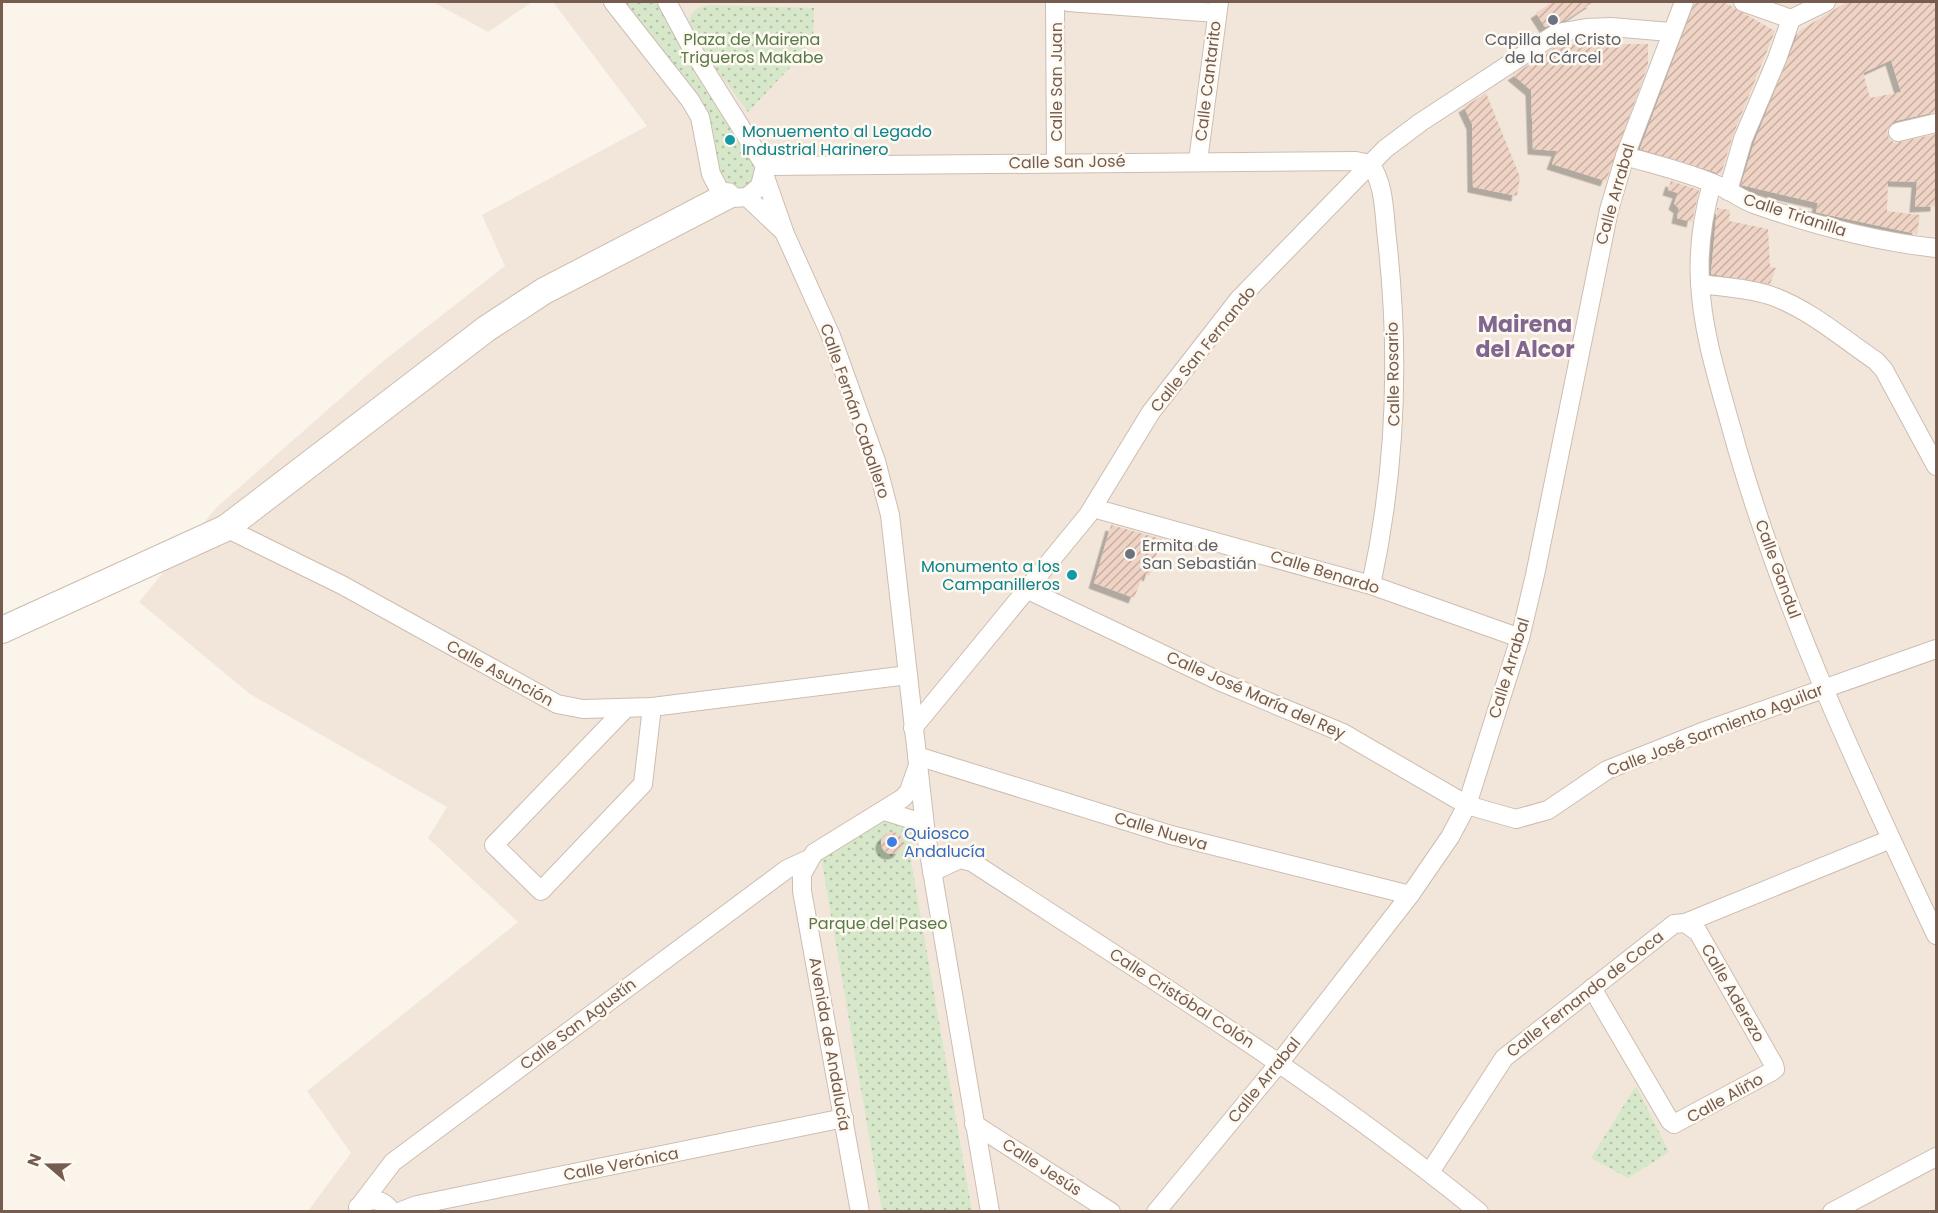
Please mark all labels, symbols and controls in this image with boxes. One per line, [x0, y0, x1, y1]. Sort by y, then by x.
marker: Capilla del Cristo de la Cárcel [1546, 13, 1560, 27]
street label: Calle Cantarito [1189, 19, 1227, 143]
street label: Calle San Juan [1045, 22, 1068, 142]
park label: Plaza de Mairena Trigueros Makabe [681, 28, 823, 69]
place label: Capilla del Cristo de la Cárcel [1485, 28, 1621, 69]
place label: Monuemento al Legado Industrial Harinero [742, 120, 932, 161]
marker: Monuemento al Legado Industrial Harinero [723, 133, 737, 147]
street label: Calle Arrabal [1590, 141, 1640, 247]
street label: Calle San José [1008, 149, 1126, 175]
street label: Calle Trianilla [1740, 187, 1850, 243]
street label: Calle San Fernando [1145, 281, 1261, 417]
district label: Mairena del Alcor [1475, 309, 1575, 365]
street label: Calle Fernán Caballero [814, 320, 896, 502]
street label: Calle Rosario [1381, 322, 1405, 426]
street label: Calle Gandul [1749, 516, 1807, 622]
place label: Ermita de San Sebastián [1142, 534, 1257, 575]
street label: Calle Benardo [1268, 544, 1382, 600]
marker: Ermita de San Sebastián [1123, 547, 1137, 561]
place label: Monumento a los Campanilleros [921, 555, 1060, 596]
marker: Monumento a los Campanilleros [1065, 568, 1079, 582]
street label: Calle Arrabal [1483, 615, 1535, 721]
street label: Calle Asunción [442, 634, 558, 712]
street label: Calle José María del Rey [1163, 645, 1349, 745]
street label: Calle José Sarmiento Aguilar [1603, 678, 1827, 782]
street label: Calle Nueva [1112, 806, 1210, 856]
place label: Quiosco Andalucía [904, 822, 985, 863]
marker: Quiosco Andalucía [885, 835, 899, 849]
park label: Parque del Paseo [809, 912, 947, 935]
street label: Calle Fernando de Coca [1502, 925, 1668, 1063]
street label: Calle Aderezo [1695, 940, 1771, 1046]
street label: Calle Cristóbal Colón [1105, 942, 1259, 1054]
street label: Avenida de Andalucía [803, 955, 857, 1133]
street label: Calle San Agustín [515, 973, 641, 1075]
street label: Calle Arrabal [1222, 1032, 1306, 1128]
street label: Calle Aliño [1683, 1067, 1767, 1129]
street label: Calle Jesús [998, 1133, 1086, 1201]
north arrow [18, 1135, 78, 1195]
street label: Calle Verónica [561, 1142, 681, 1186]
text: N [22, 1150, 47, 1170]

